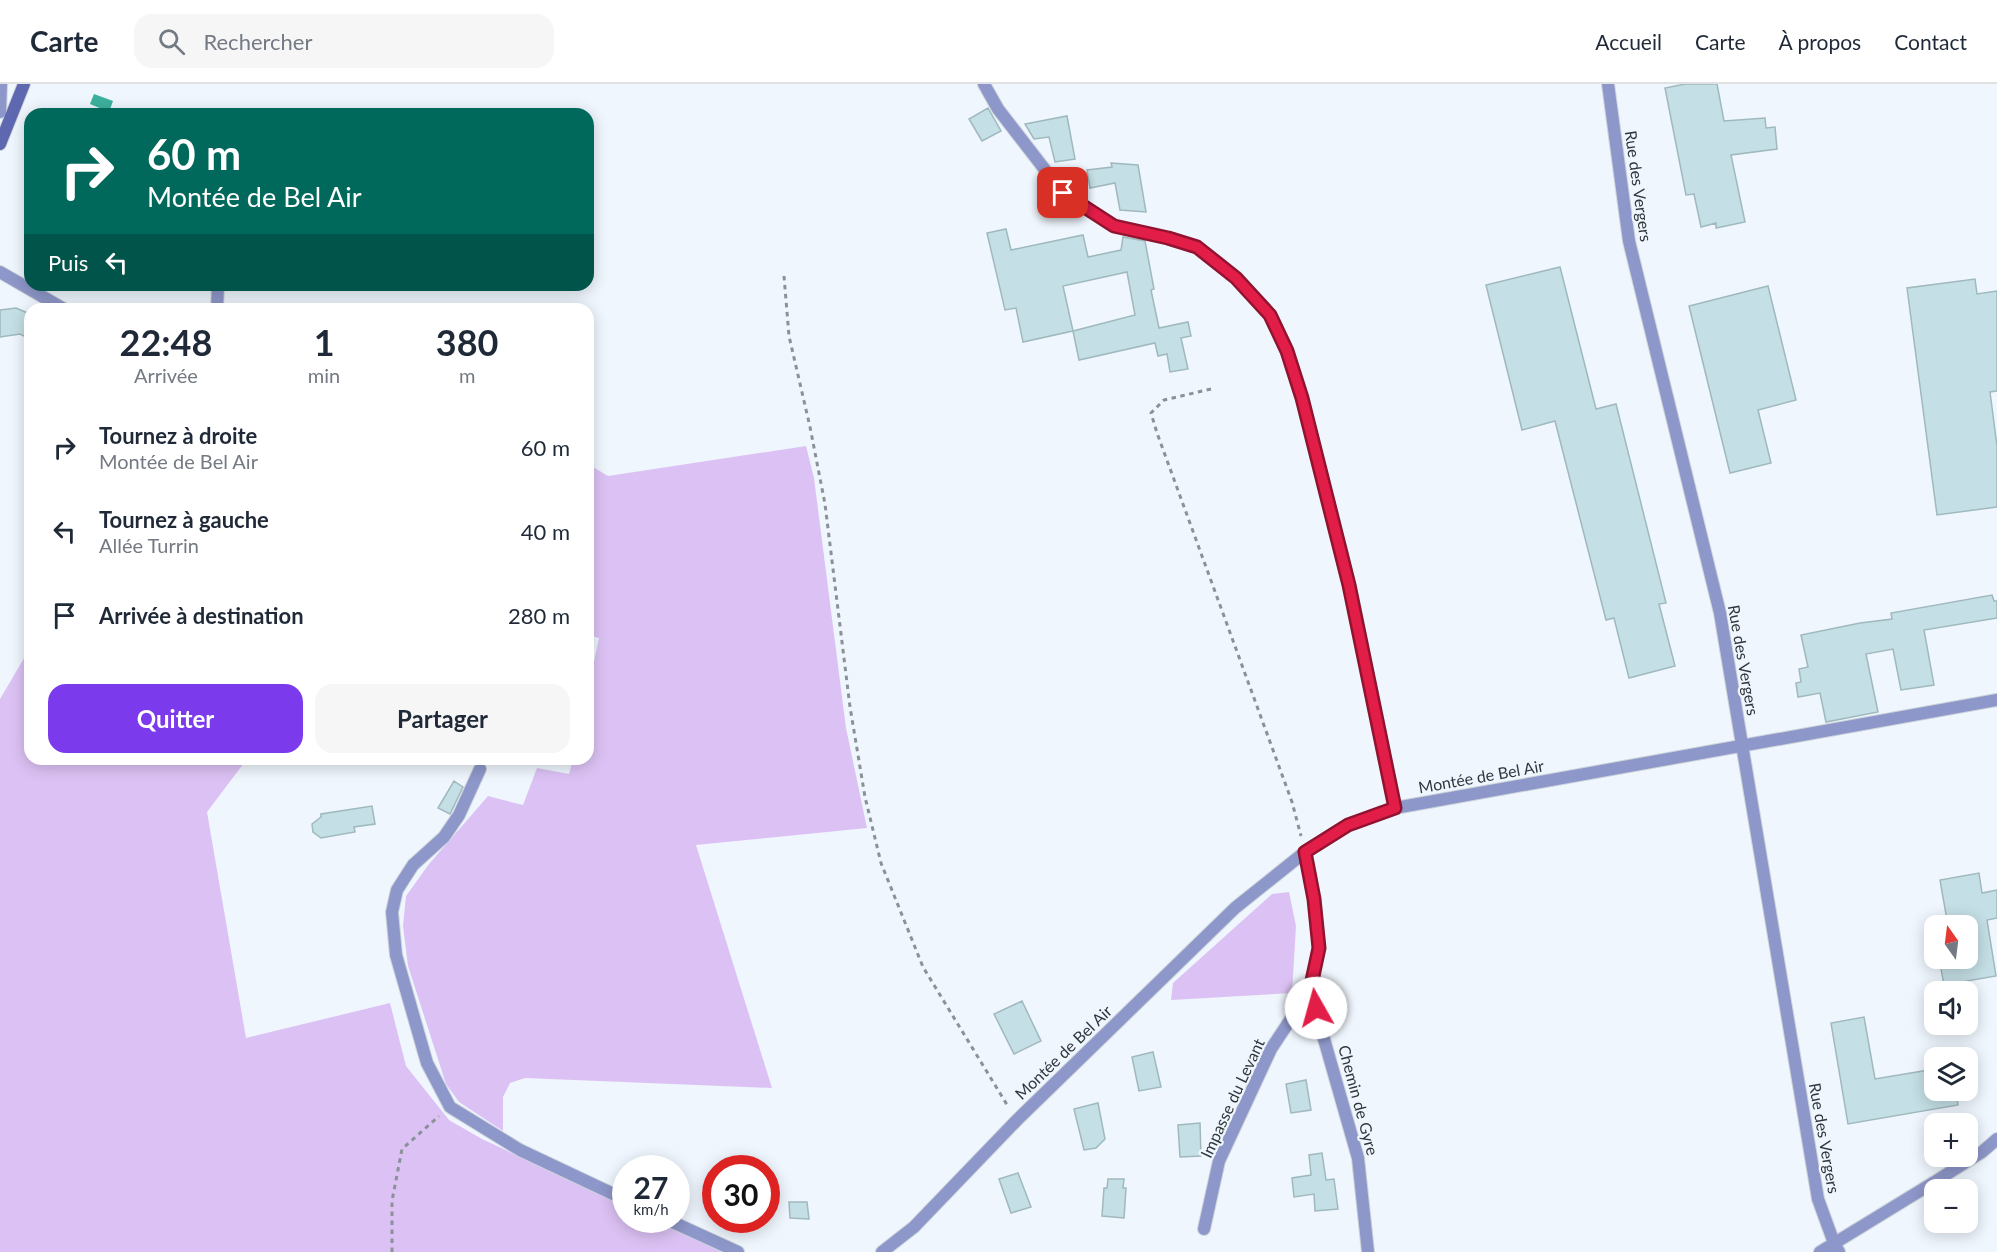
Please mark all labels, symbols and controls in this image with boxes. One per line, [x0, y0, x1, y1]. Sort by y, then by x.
search box [134, 14, 554, 68]
text: Carte [30, 24, 98, 58]
icon: search [155, 25, 188, 58]
text: Rechercher [203, 28, 312, 55]
text: Accueil [1595, 29, 1662, 54]
text: Carte [1695, 29, 1746, 54]
text: À propos [1779, 29, 1861, 54]
text: Contact [1894, 29, 1967, 54]
text: 60 m [147, 129, 241, 179]
street label: Rue des Vergers [1622, 129, 1656, 243]
icon: right [48, 132, 126, 210]
pin [1037, 167, 1088, 218]
icon: arrive [1046, 176, 1079, 209]
text: Montée de Bel Air [147, 180, 362, 213]
icon: left [100, 246, 133, 279]
text: Puis [48, 249, 88, 276]
text: 22:48 [120, 320, 212, 364]
text: 1 [314, 320, 335, 364]
text: 380 [436, 320, 498, 364]
text: Arrivée [134, 363, 198, 387]
text: min [308, 363, 340, 387]
text: m [459, 363, 475, 387]
text: Tournez à droite [99, 422, 257, 449]
icon: right [48, 431, 81, 464]
text: 60 m [521, 434, 570, 461]
text: Montée de Bel Air [99, 449, 258, 473]
text: Tournez à gauche [99, 506, 269, 533]
icon: left [48, 515, 81, 548]
text: 40 m [521, 518, 570, 545]
text: Allée Turrin [99, 533, 199, 557]
icon: arrive [48, 599, 81, 632]
text: Arrivée à destination [99, 602, 304, 629]
text: 280 m [508, 602, 570, 629]
street label: Rue des Vergers [1725, 603, 1763, 717]
button: Quitter [48, 684, 303, 753]
button: Partager [315, 684, 570, 753]
street label: Montée de Bel Air [1417, 756, 1545, 796]
north arrow [1924, 915, 1978, 969]
map controls [1924, 915, 1978, 1233]
position arrow [1284, 976, 1348, 1040]
button: sound [1924, 981, 1978, 1035]
street label: Montée de Bel Air [1011, 1001, 1115, 1103]
street label: Impasse du Levant [1196, 1035, 1268, 1161]
street label: Chemin de Gyre [1335, 1043, 1383, 1157]
button: layers [1924, 1047, 1978, 1101]
street label: Rue des Vergers [1806, 1081, 1844, 1195]
button: + [1924, 1113, 1978, 1167]
speed limit sign: 30 [702, 1155, 780, 1233]
text: 27 [634, 1169, 668, 1205]
button: − [1924, 1179, 1978, 1233]
text: km/h [633, 1200, 669, 1218]

